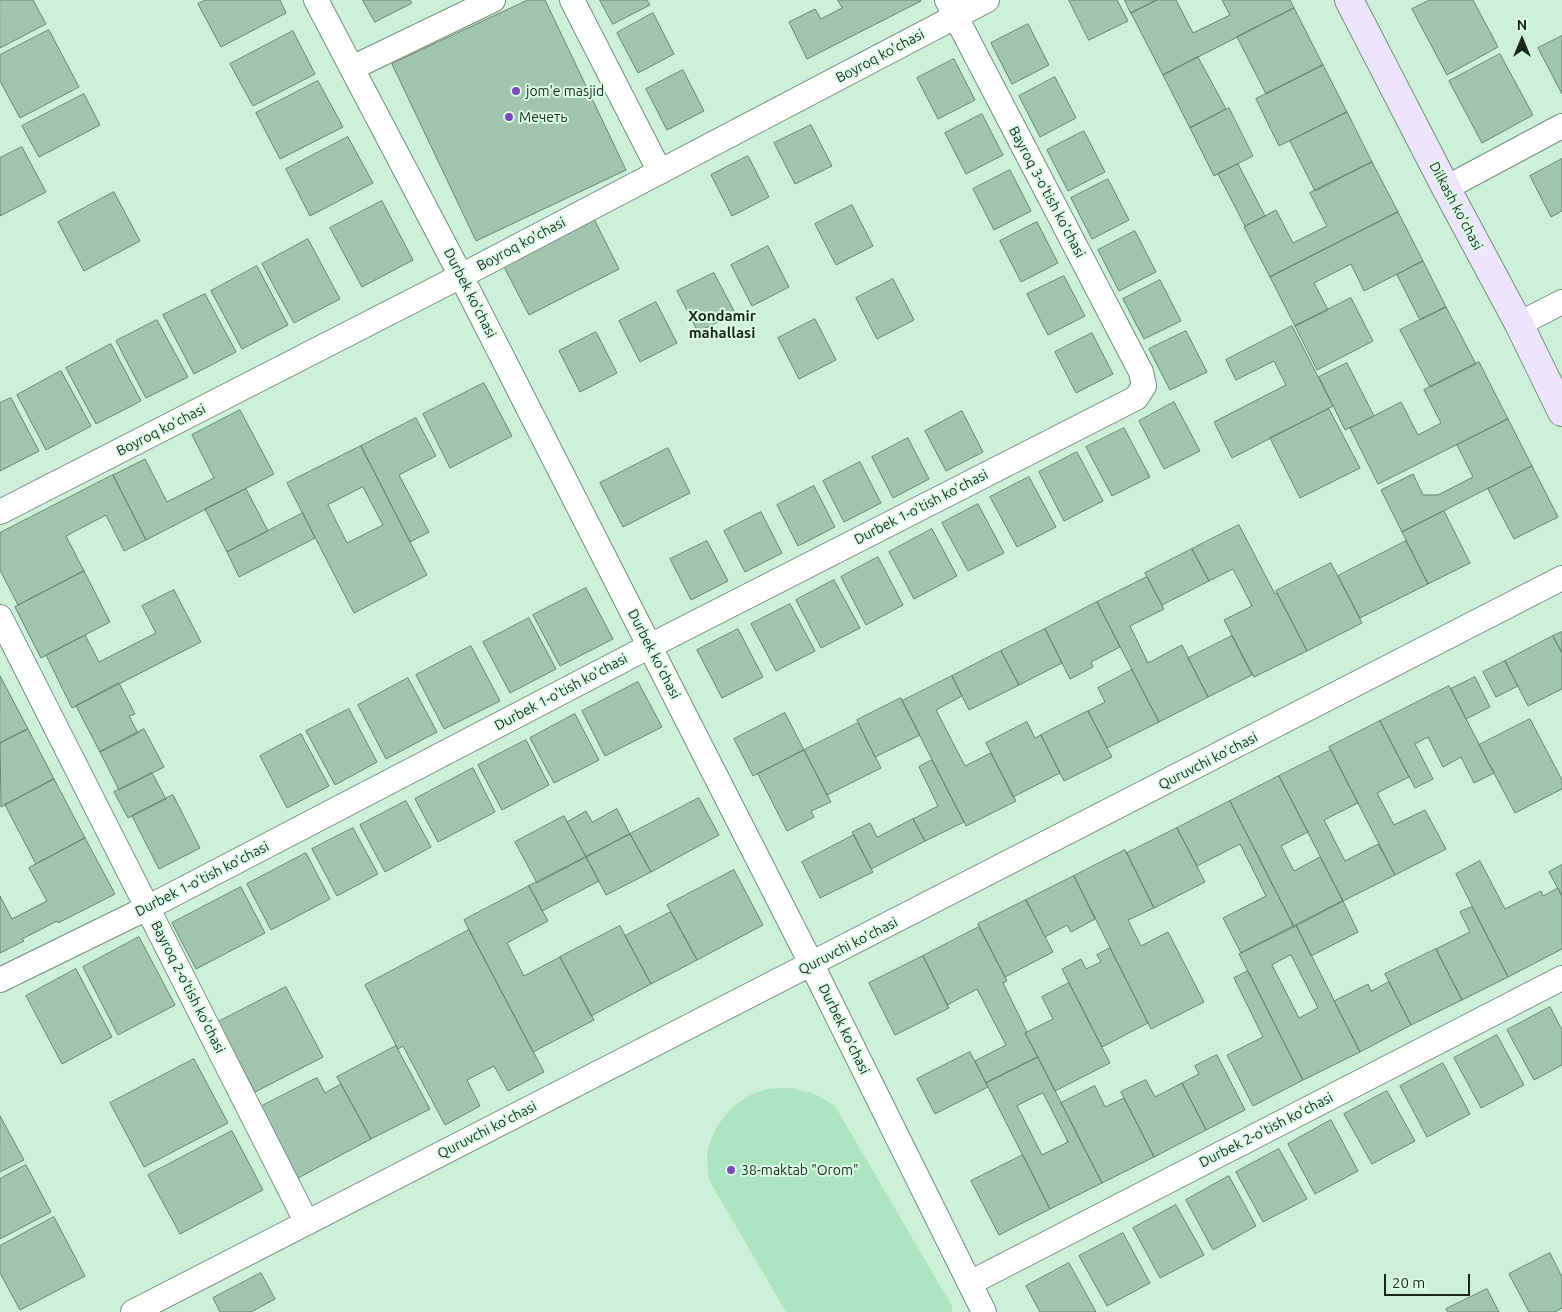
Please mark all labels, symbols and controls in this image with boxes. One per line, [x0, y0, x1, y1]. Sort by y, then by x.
north arrow [1497, 15, 1547, 65]
text: N [1517, 17, 1527, 33]
street label: Boyroq ko'chasi [833, 26, 927, 86]
place label: jom'e masjid [526, 83, 604, 99]
marker: jom'e masjid [510, 85, 522, 97]
place label: Мечеть [519, 109, 567, 125]
marker: Мечеть [503, 111, 515, 123]
street label: Bayroq 3-o'tish ko'chasi [1005, 123, 1089, 261]
street label: Dilkash ko'chasi [1426, 159, 1486, 253]
street label: Boyroq ko'chasi [474, 214, 568, 274]
street label: Durbek ko'chasi [440, 245, 500, 341]
district label: Xondamir mahallasi [688, 307, 756, 342]
street label: Boyroq ko'chasi [114, 400, 208, 460]
street label: Durbek 1-o'tish ko'chasi [851, 466, 991, 548]
street label: Durbek ko'chasi [624, 606, 684, 702]
street label: Durbek 1-o'tish ko'chasi [492, 650, 630, 734]
street label: Quruvchi ko'chasi [1156, 729, 1260, 793]
street label: Durbek 1-o'tish ko'chasi [132, 838, 272, 920]
street label: Quruvchi ko'chasi [796, 914, 900, 978]
street label: Bayroq 2-o'tish ko'chasi [147, 918, 229, 1056]
street label: Durbek ko'chasi [815, 981, 873, 1077]
street label: Durbek 2-o'tish ko'chasi [1196, 1089, 1336, 1171]
street label: Quruvchi ko'chasi [435, 1098, 539, 1162]
place label: 38-maktab "Orom" [741, 1162, 858, 1178]
marker: 38-maktab "Orom" [725, 1164, 737, 1176]
scale bar [1387, 1264, 1473, 1296]
text: 20 m [1392, 1274, 1425, 1291]

